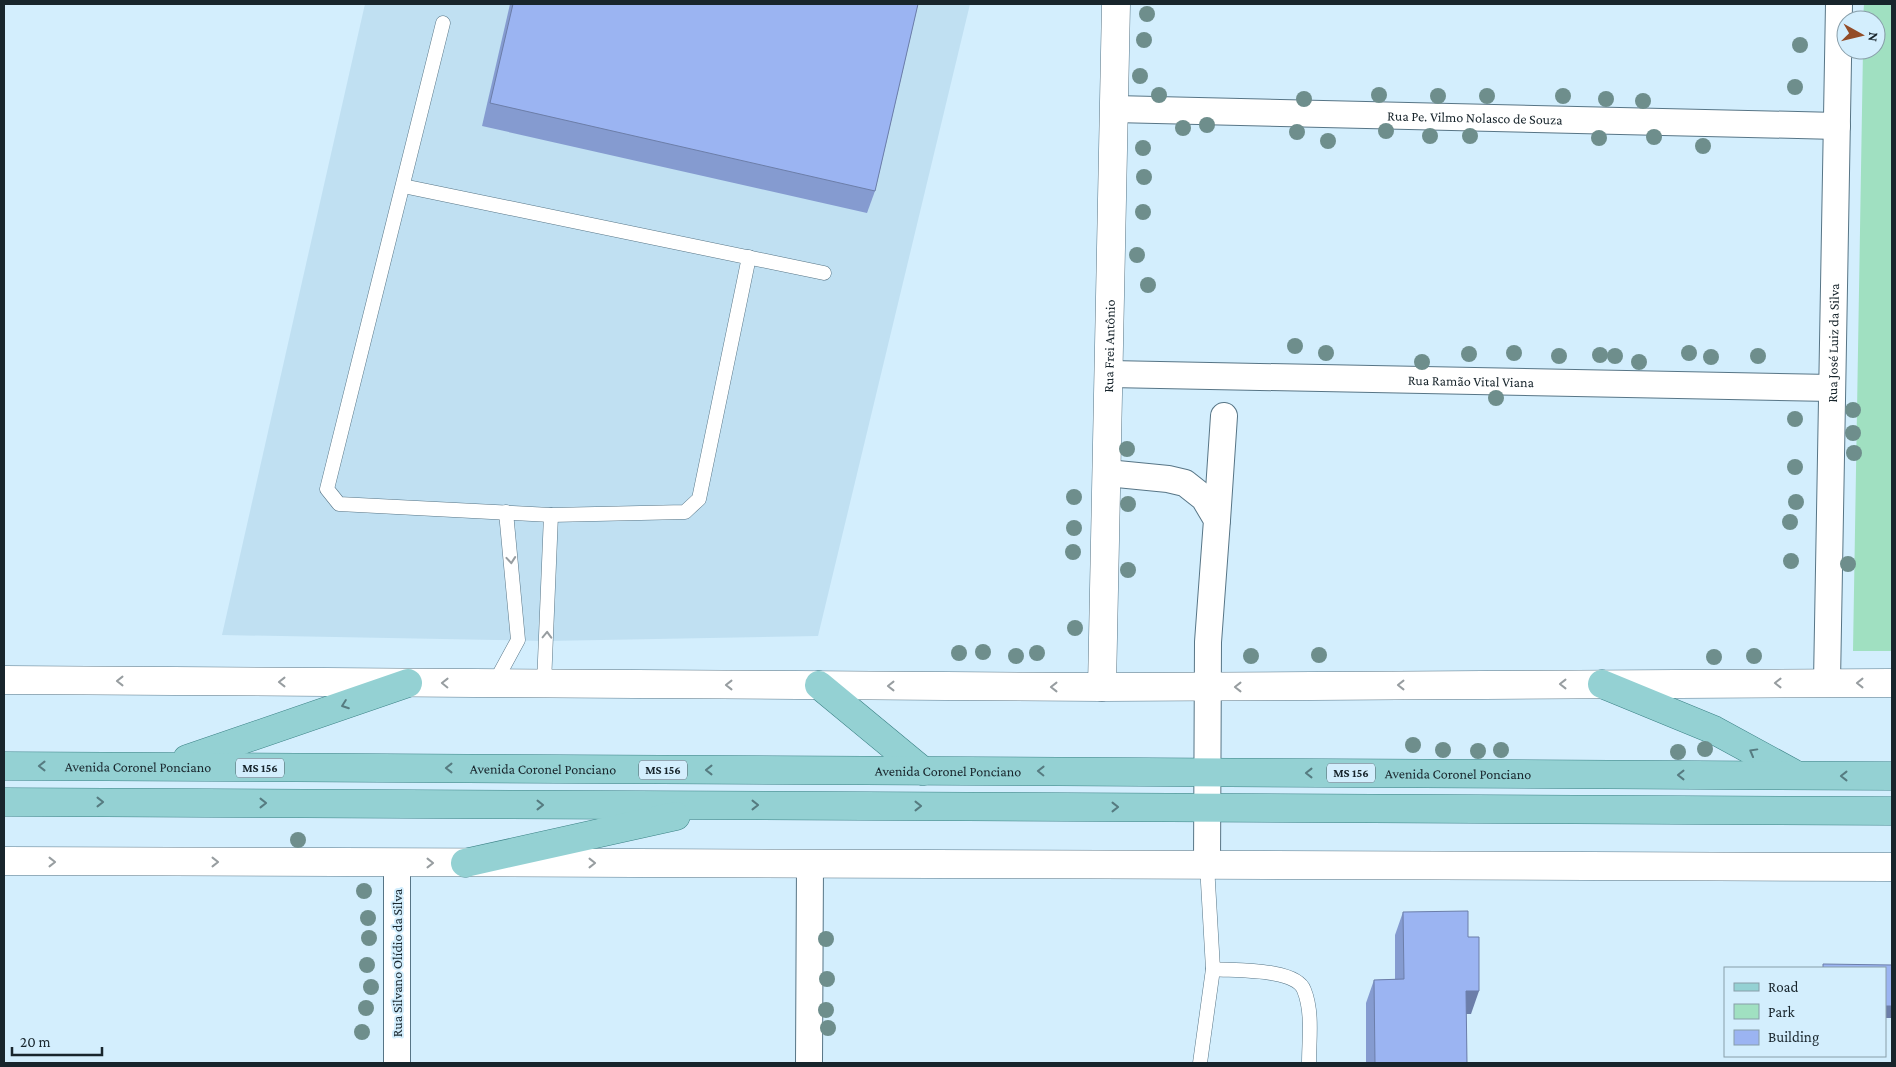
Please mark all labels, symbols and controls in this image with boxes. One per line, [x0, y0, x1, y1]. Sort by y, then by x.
north arrow [1836, 10, 1886, 60]
text: N [1865, 31, 1882, 43]
street label: Rua Pe. Vilmo Nolasco de Souza [1387, 107, 1563, 128]
street label: Rua José Luiz da Silva [1824, 283, 1842, 403]
street label: Rua Frei Antônio [1100, 299, 1118, 393]
street label: Rua Ramão Vital Viana [1408, 372, 1535, 390]
one-way arrow [505, 557, 516, 565]
one-way arrow [542, 631, 552, 638]
one-way arrow [116, 676, 124, 686]
one-way arrow [278, 677, 286, 687]
one-way arrow [441, 678, 448, 688]
one-way arrow [1774, 678, 1782, 688]
one-way arrow [1855, 678, 1863, 688]
one-way arrow [1559, 679, 1566, 689]
one-way arrow [724, 680, 732, 690]
one-way arrow [1396, 680, 1404, 691]
one-way arrow [887, 681, 894, 691]
one-way arrow [1234, 681, 1242, 692]
one-way arrow [1049, 682, 1057, 692]
one-way arrow [341, 699, 350, 709]
one-way arrow [1750, 748, 1759, 758]
street label: Avenida Coronel Ponciano [65, 758, 211, 775]
road number: MS 156 [236, 758, 284, 778]
street label: Avenida Coronel Ponciano [470, 760, 616, 777]
road number: MS 156 [639, 760, 687, 780]
one-way arrow [37, 761, 45, 771]
one-way arrow [445, 763, 453, 774]
street label: Avenida Coronel Ponciano [875, 763, 1021, 779]
road number: MS 156 [1327, 764, 1375, 782]
one-way arrow [705, 765, 713, 775]
street label: Avenida Coronel Ponciano [1385, 765, 1531, 782]
one-way arrow [1037, 766, 1045, 777]
one-way arrow [1304, 768, 1312, 778]
one-way arrow [1677, 770, 1684, 780]
one-way arrow [1839, 771, 1847, 781]
one-way arrow [96, 797, 104, 807]
one-way arrow [259, 798, 267, 808]
one-way arrow [536, 799, 544, 810]
one-way arrow [752, 800, 759, 810]
one-way arrow [914, 801, 922, 811]
one-way arrow [1112, 802, 1119, 812]
one-way arrow [49, 857, 57, 867]
one-way arrow [212, 857, 219, 867]
one-way arrow [426, 858, 434, 868]
one-way arrow [589, 858, 597, 868]
street label: Rua Silvano Olídio da Silva [389, 888, 405, 1037]
legend [1724, 967, 1886, 1057]
text: Road [1768, 979, 1799, 995]
text: Park [1768, 1004, 1795, 1020]
scale bar [12, 1024, 102, 1056]
text: Building [1768, 1029, 1819, 1046]
text: 20 m [20, 1034, 51, 1050]

